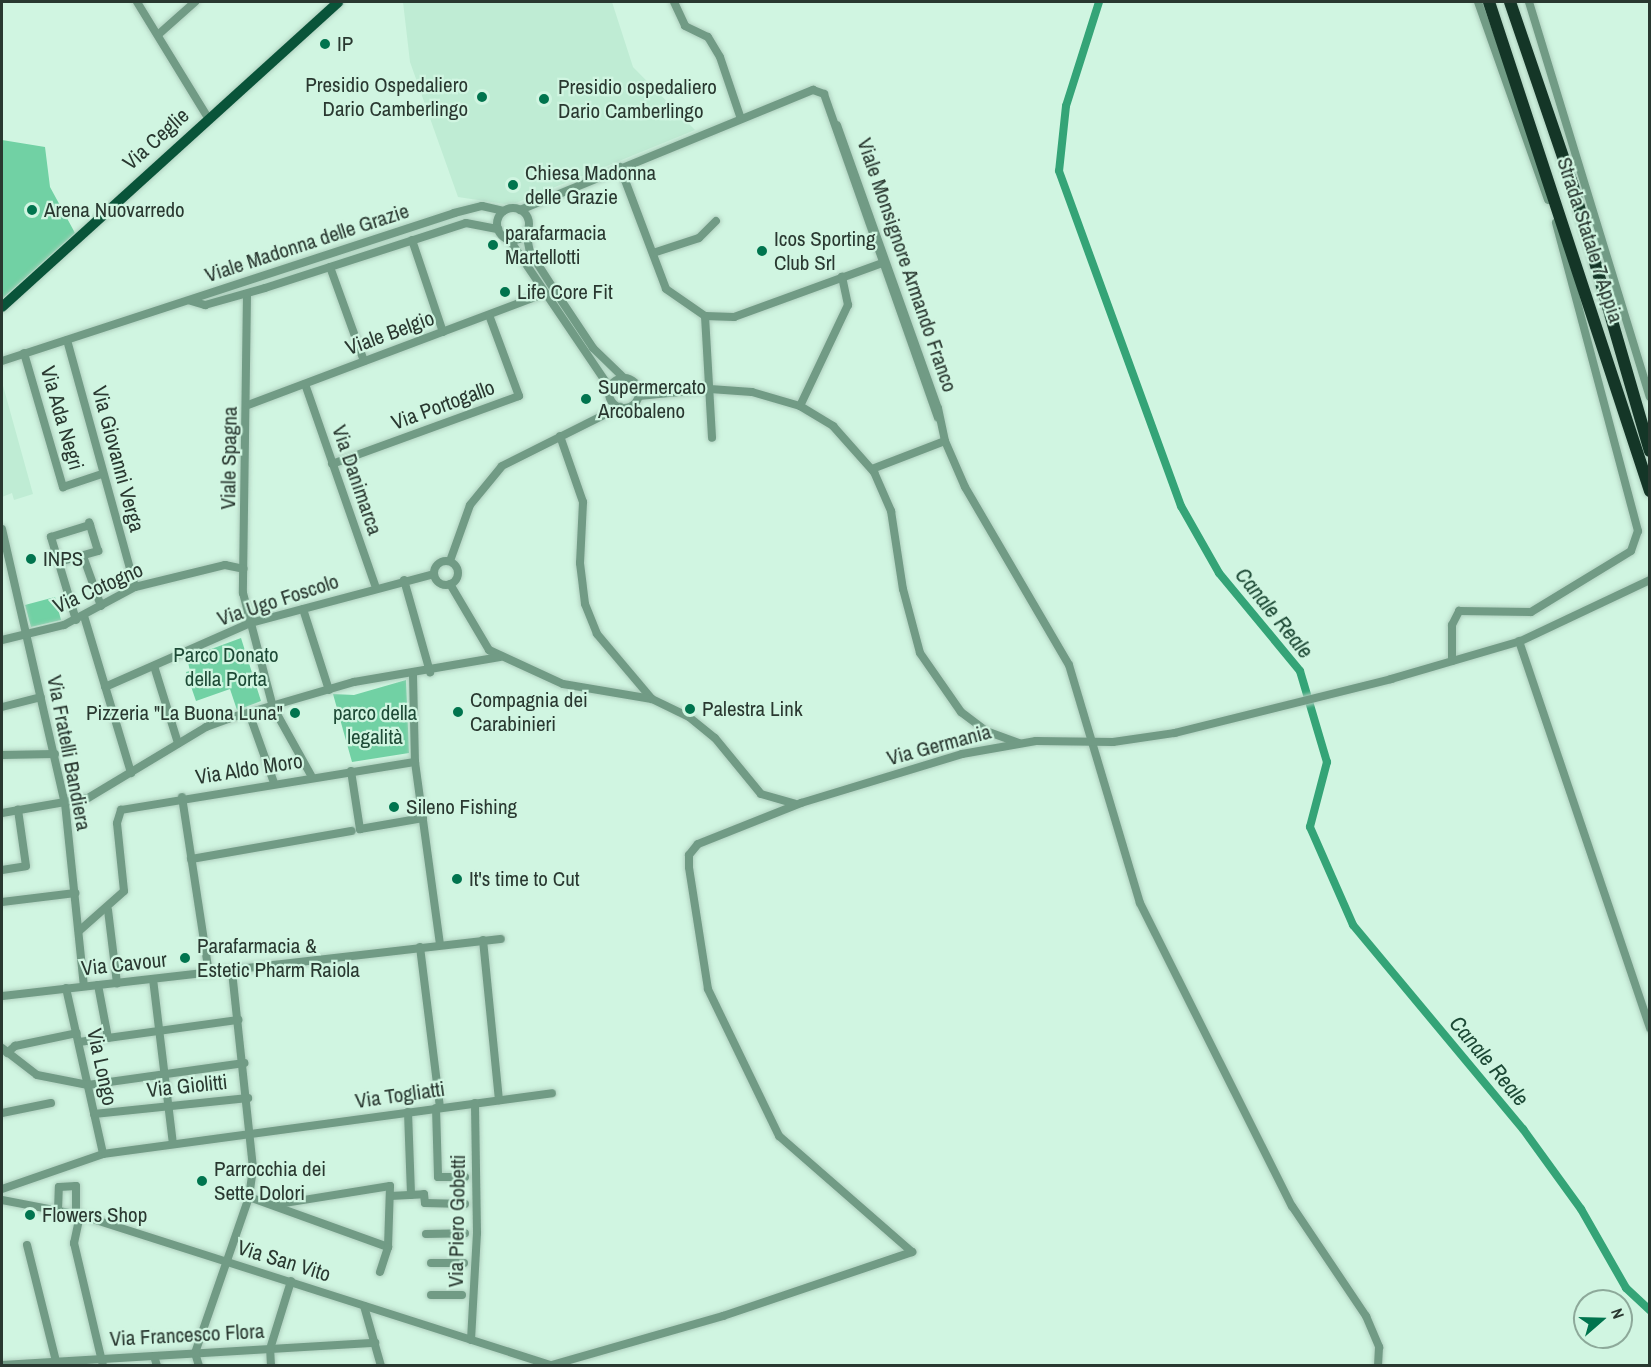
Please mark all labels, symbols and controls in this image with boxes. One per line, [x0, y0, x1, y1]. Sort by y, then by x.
place label: IP [337, 31, 353, 57]
marker: IP [318, 37, 332, 51]
place label: Presidio Ospedaliero Dario Camberlingo [305, 72, 468, 122]
place label: Presidio ospedaliero Dario Camberlingo [558, 74, 717, 124]
marker: Presidio Ospedaliero Dario Camberlingo [473, 88, 491, 106]
marker: Presidio ospedaliero Dario Camberlingo [535, 90, 553, 108]
street label: Via Ceglie [118, 103, 194, 175]
street label: Viale Monsignore Armando Franco [852, 134, 962, 396]
street label: Strada Statale 7 Appia [1551, 154, 1629, 326]
place label: Chiesa Madonna delle Grazie [525, 160, 656, 210]
marker: Chiesa Madonna delle Grazie [506, 178, 520, 192]
place label: Arena Nuovarredo [44, 197, 185, 223]
street label: Viale Madonna delle Grazie [202, 198, 412, 288]
marker: Arena Nuovarredo [25, 203, 39, 217]
place label: parafarmacia Martellotti [505, 220, 606, 270]
place label: Icos Sporting Club Srl [774, 226, 875, 276]
marker: parafarmacia Martellotti [486, 238, 500, 252]
marker: Icos Sporting Club Srl [755, 244, 769, 258]
place label: Life Core Fit [517, 279, 613, 305]
marker: Life Core Fit [498, 285, 512, 299]
street label: Viale Belgio [342, 305, 438, 361]
street label: Via Ada Negri [35, 363, 89, 473]
place label: Supermercato Arcobaleno [598, 374, 706, 424]
street label: Via Portogallo [388, 375, 498, 435]
street label: Via Giovanni Verga [86, 383, 150, 535]
marker: Supermercato Arcobaleno [579, 392, 593, 406]
street label: Viale Spagna [216, 406, 242, 510]
street label: Via Danimarca [326, 422, 388, 538]
place label: INPS [43, 546, 83, 572]
marker: INPS [24, 552, 38, 566]
street label: Via Cotogno [49, 557, 147, 619]
water label: Canale Reale [1229, 562, 1319, 664]
street label: Via Ugo Foscolo [214, 569, 342, 631]
park label: Parco Donato della Porta [173, 642, 279, 692]
street label: Via Fratelli Bandiera [42, 673, 96, 833]
place label: Compagnia dei Carabinieri [470, 687, 588, 737]
place label: Palestra Link [702, 696, 803, 722]
place label: Pizzeria "La Buona Luna" [86, 700, 283, 726]
park label: parco della legalità [333, 700, 417, 750]
marker: Palestra Link [683, 702, 697, 716]
marker: Compagnia dei Carabinieri [451, 705, 465, 719]
marker: Pizzeria "La Buona Luna" [288, 706, 302, 720]
street label: Via Germania [884, 719, 994, 771]
street label: Via Aldo Moro [193, 748, 305, 790]
place label: Sileno Fishing [406, 794, 517, 820]
marker: Sileno Fishing [387, 800, 401, 814]
place label: It's time to Cut [469, 866, 580, 892]
marker: It's time to Cut [450, 872, 464, 886]
place label: Parafarmacia & Estetic Pharm Raiola [197, 933, 360, 983]
street label: Via Cavour [80, 947, 168, 981]
marker: Parafarmacia & Estetic Pharm Raiola [178, 951, 192, 965]
water label: Canale Reale [1444, 1011, 1534, 1111]
street label: Via Longo [82, 1026, 122, 1108]
street label: Via Giolitti [145, 1069, 229, 1103]
street label: Via Togliatti [353, 1076, 447, 1114]
street label: Via Piero Gobetti [443, 1154, 471, 1288]
place label: Parrocchia dei Sette Dolori [214, 1156, 326, 1206]
marker: Parrocchia dei Sette Dolori [195, 1174, 209, 1188]
place label: Flowers Shop [42, 1202, 147, 1228]
marker: Flowers Shop [23, 1208, 37, 1222]
street label: Via San Vito [234, 1235, 334, 1287]
north arrow [1573, 1289, 1633, 1349]
text: N [1606, 1305, 1630, 1322]
street label: Via Francesco Flora [109, 1318, 265, 1352]

